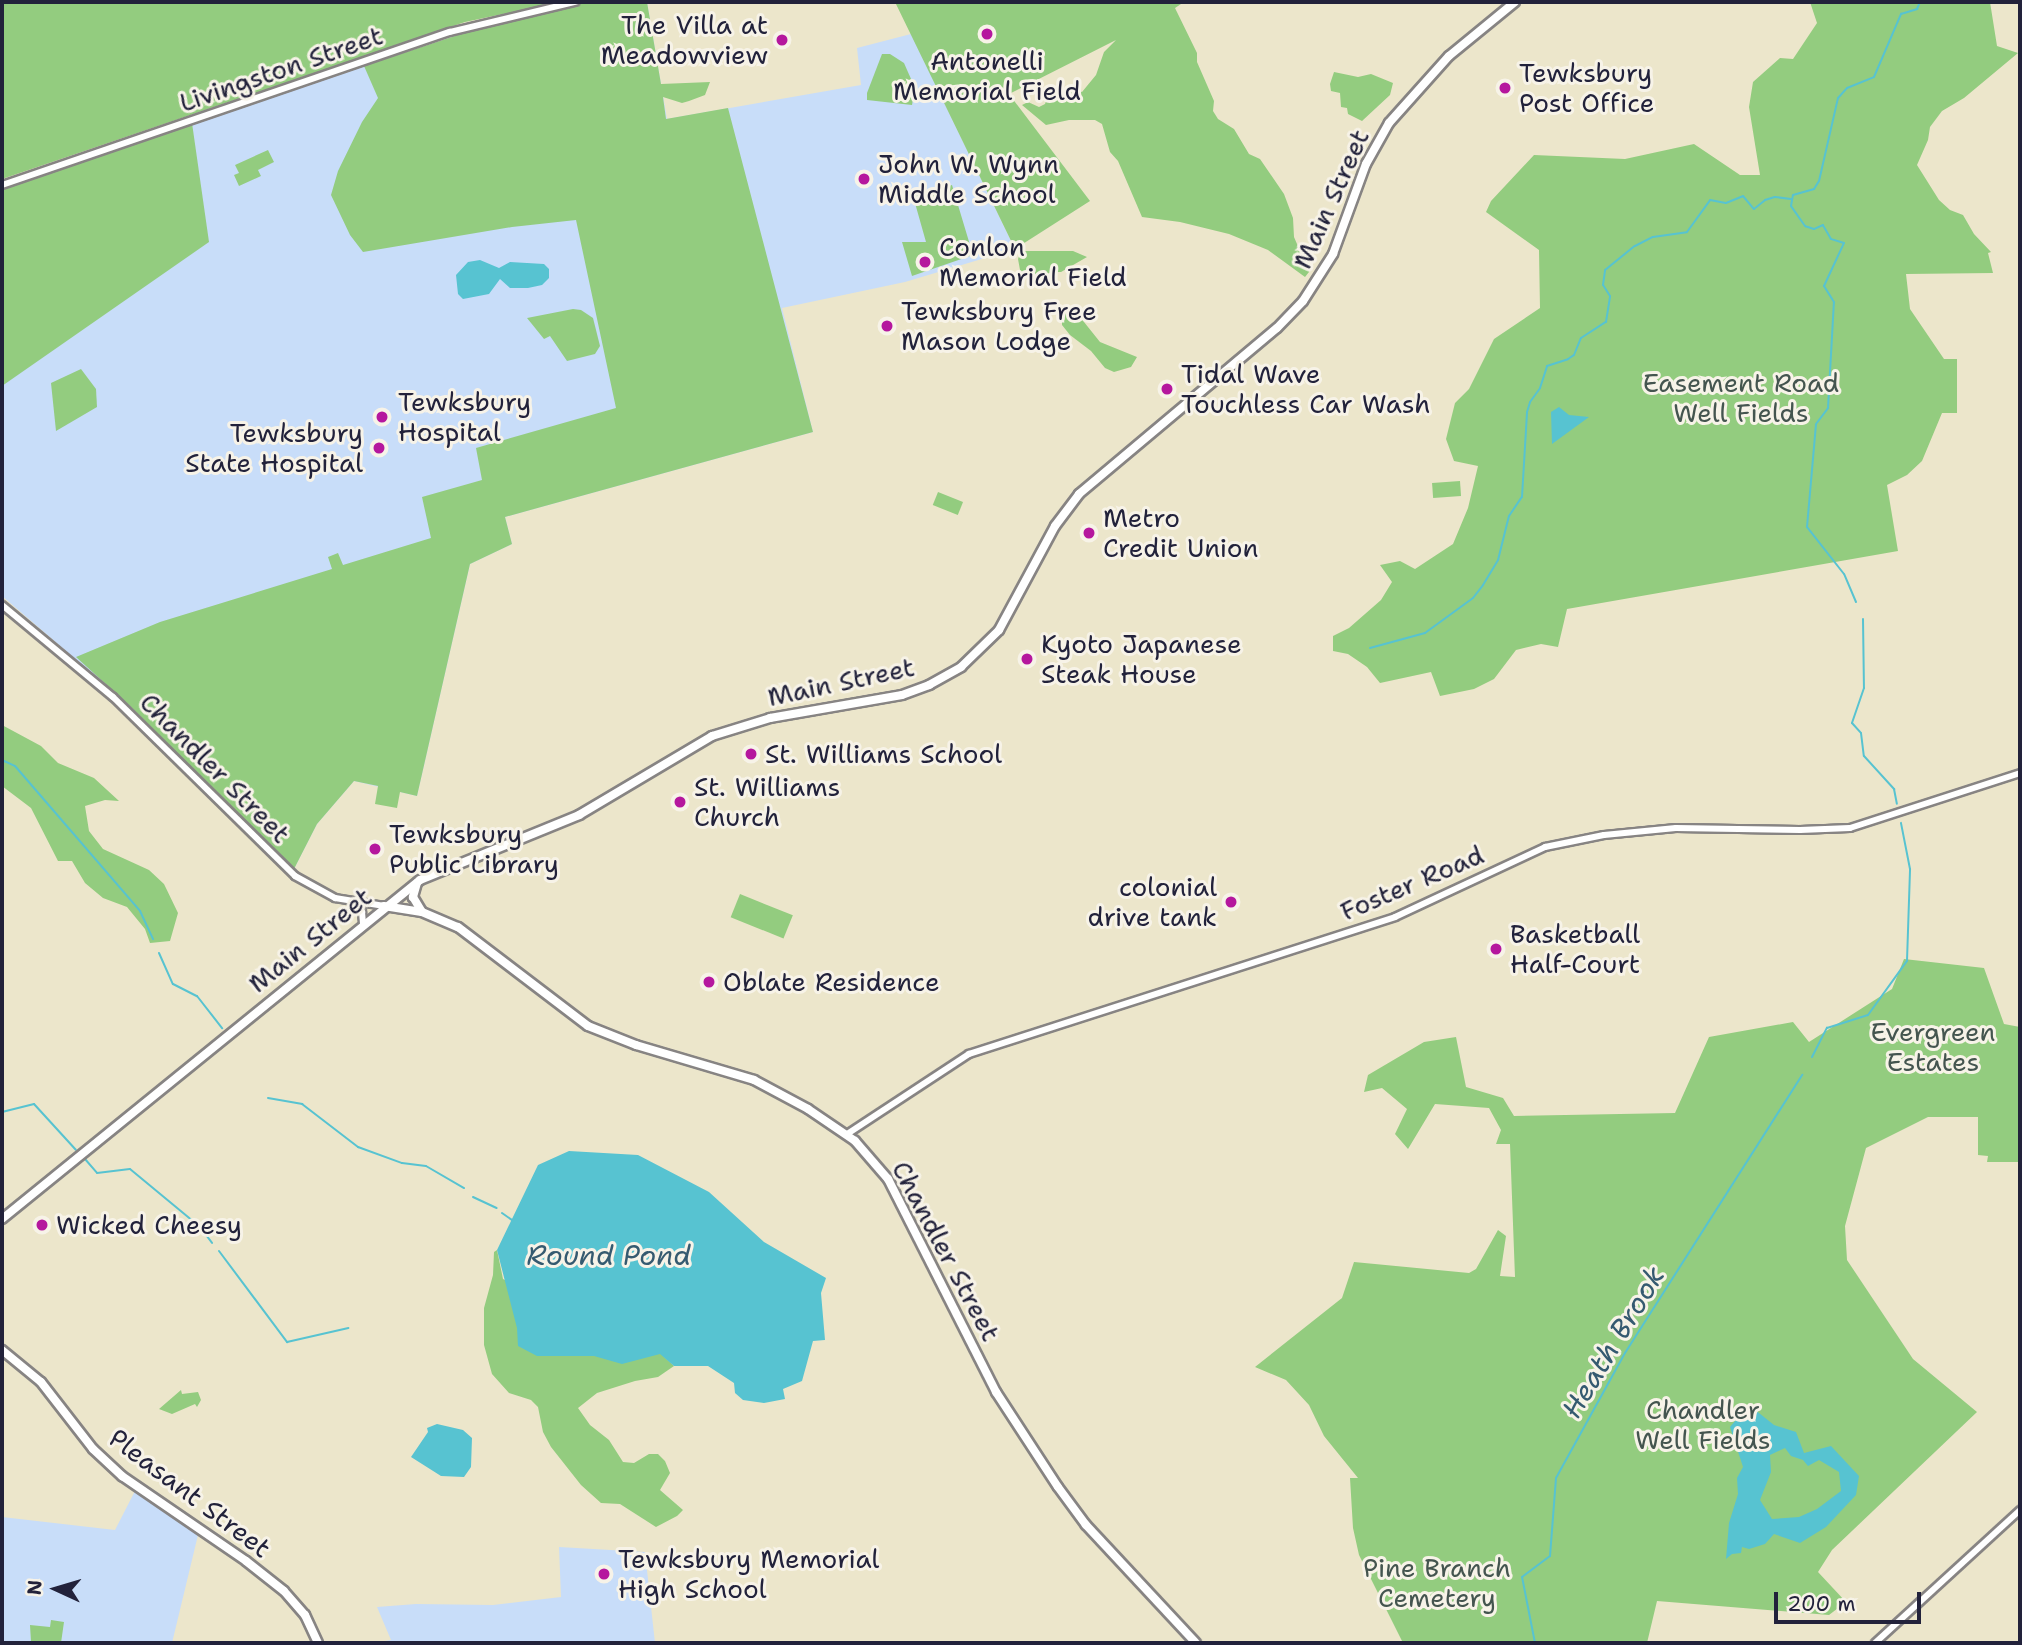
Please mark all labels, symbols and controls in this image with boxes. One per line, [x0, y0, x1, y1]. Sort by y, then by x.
place label: The Villa at Meadowview [601, 9, 768, 70]
street label: Livingston Street [175, 20, 387, 118]
marker: Antonelli Memorial Field [979, 26, 995, 42]
marker: The Villa at Meadowview [774, 32, 790, 48]
place label: Antonelli Memorial Field [893, 45, 1081, 106]
place label: Tewksbury Post Office [1519, 57, 1655, 119]
marker: Tewksbury Post Office [1497, 80, 1513, 96]
street label: Main Street [1286, 125, 1376, 273]
place label: John W. Wynn Middle School [878, 148, 1059, 210]
marker: John W. Wynn Middle School [856, 171, 872, 187]
place label: Conlon Memorial Field [939, 231, 1127, 292]
marker: Conlon Memorial Field [917, 254, 933, 270]
place label: Tewksbury Free Mason Lodge [901, 295, 1097, 356]
marker: Tewksbury Free Mason Lodge [879, 318, 895, 334]
place label: Tidal Wave Touchless Car Wash [1181, 358, 1431, 420]
park label: Easement Road Well Fields [1643, 367, 1839, 428]
marker: Tidal Wave Touchless Car Wash [1159, 381, 1175, 397]
place label: Tewksbury Hospital [398, 386, 531, 448]
marker: Tewksbury Hospital [372, 407, 392, 427]
place label: Tewksbury State Hospital [185, 417, 363, 478]
marker: Tewksbury State Hospital [369, 438, 389, 458]
place label: Metro Credit Union [1103, 502, 1258, 564]
marker: Metro Credit Union [1081, 525, 1097, 541]
place label: Kyoto Japanese Steak House [1041, 628, 1242, 690]
street label: Main Street [765, 651, 917, 713]
marker: Kyoto Japanese Steak House [1019, 651, 1035, 667]
street label: Chandler Street [134, 687, 296, 849]
place label: St. Williams School [765, 738, 1002, 770]
marker: St. Williams School [743, 746, 759, 762]
place label: St. Williams Church [694, 771, 840, 832]
marker: St. Williams Church [672, 794, 688, 810]
place label: Tewksbury Public Library [389, 818, 559, 880]
street label: Foster Road [1336, 839, 1488, 927]
marker: Tewksbury Public Library [367, 841, 383, 857]
place label: colonial drive tank [1088, 871, 1217, 932]
street label: Main Street [242, 881, 378, 999]
marker: colonial drive tank [1223, 894, 1239, 910]
place label: Basketball Half-Court [1510, 918, 1640, 979]
marker: Basketball Half-Court [1488, 941, 1504, 957]
place label: Oblate Residence [723, 966, 940, 998]
marker: Oblate Residence [701, 974, 717, 990]
park label: Evergreen Estates [1871, 1016, 1995, 1078]
street label: Chandler Street [885, 1156, 1007, 1346]
place label: Wicked Cheesy [56, 1209, 242, 1241]
marker: Wicked Cheesy [34, 1217, 50, 1233]
water label: Round Pond [527, 1238, 691, 1272]
water label: Heath Brook [1554, 1260, 1672, 1424]
park label: Chandler Well Fields [1635, 1394, 1771, 1456]
street label: Pleasant Street [103, 1422, 277, 1564]
place label: Tewksbury Memorial High School [618, 1543, 879, 1604]
park label: Pine Branch Cemetery [1363, 1552, 1511, 1614]
north arrow [21, 1554, 91, 1624]
marker: Tewksbury Memorial High School [596, 1566, 612, 1582]
scale bar [1777, 1578, 1924, 1622]
text: N [22, 1579, 48, 1596]
text: 200 m [1787, 1590, 1856, 1618]

